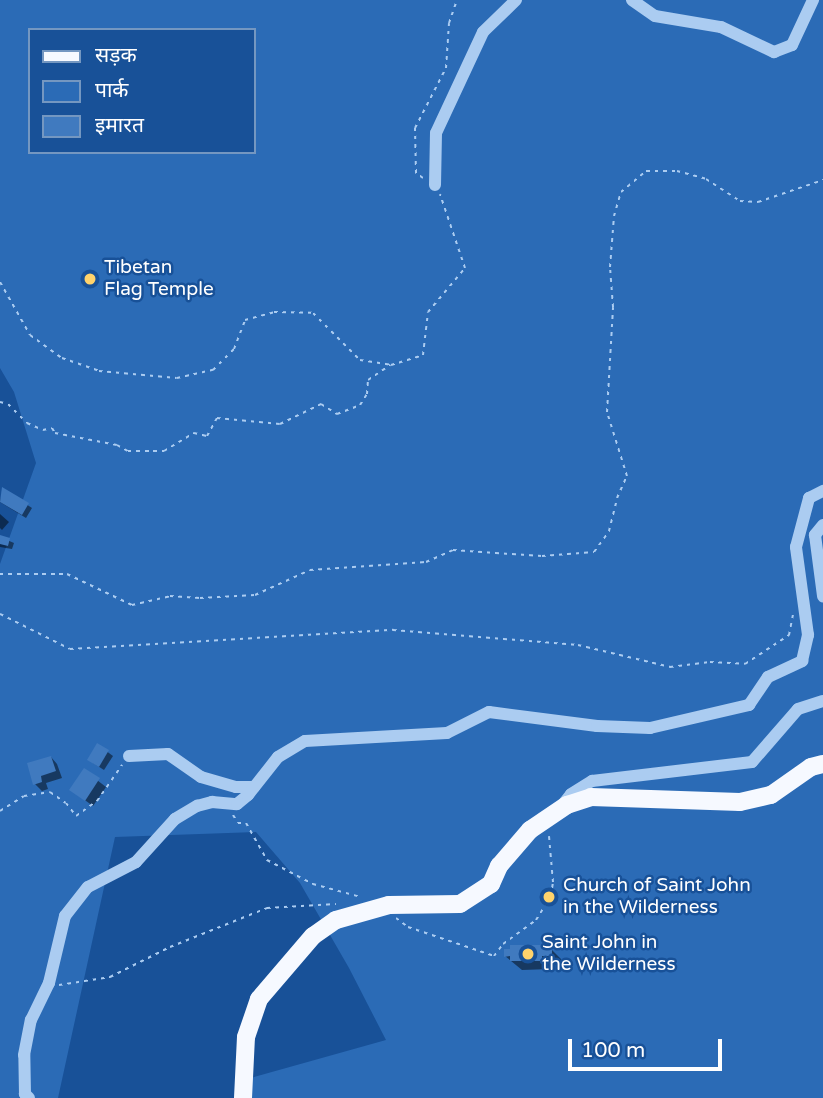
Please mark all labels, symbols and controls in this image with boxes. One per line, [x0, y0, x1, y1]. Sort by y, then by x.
legend [28, 28, 256, 154]
text: सड़क [95, 43, 137, 68]
text: पार्क [95, 78, 129, 103]
text: इमारत [95, 113, 144, 138]
place label: Tibetan Flag Temple [104, 257, 214, 301]
marker: Tibetan Flag Temple [82, 271, 98, 287]
place label: Church of Saint John in the Wilderness [563, 875, 751, 919]
marker: Church of Saint John in the Wilderness [541, 889, 557, 905]
place label: Saint John in the Wilderness [542, 932, 676, 976]
marker: Saint John in the Wilderness [520, 946, 536, 962]
scale bar [571, 1024, 725, 1068]
text: 100 m [581, 1038, 645, 1063]

